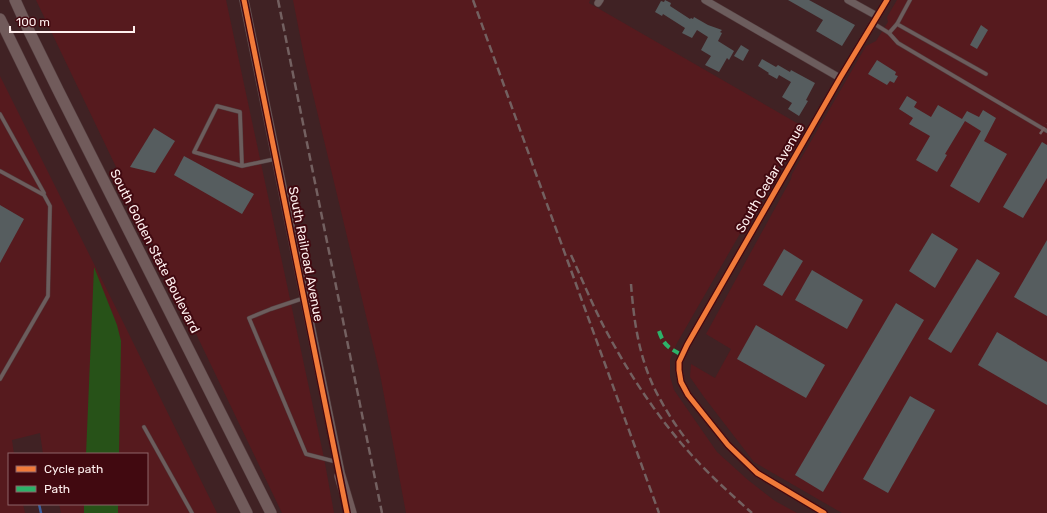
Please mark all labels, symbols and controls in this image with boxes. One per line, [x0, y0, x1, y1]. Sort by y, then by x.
scale bar [10, 8, 134, 34]
text: 100 m [16, 15, 50, 29]
street label: South Cedar Avenue [733, 121, 807, 235]
street label: South Golden State Boulevard [107, 167, 203, 335]
street label: South Railroad Avenue [286, 185, 326, 323]
legend [8, 453, 148, 505]
text: Cycle path [44, 462, 103, 476]
text: Path [44, 482, 70, 496]

